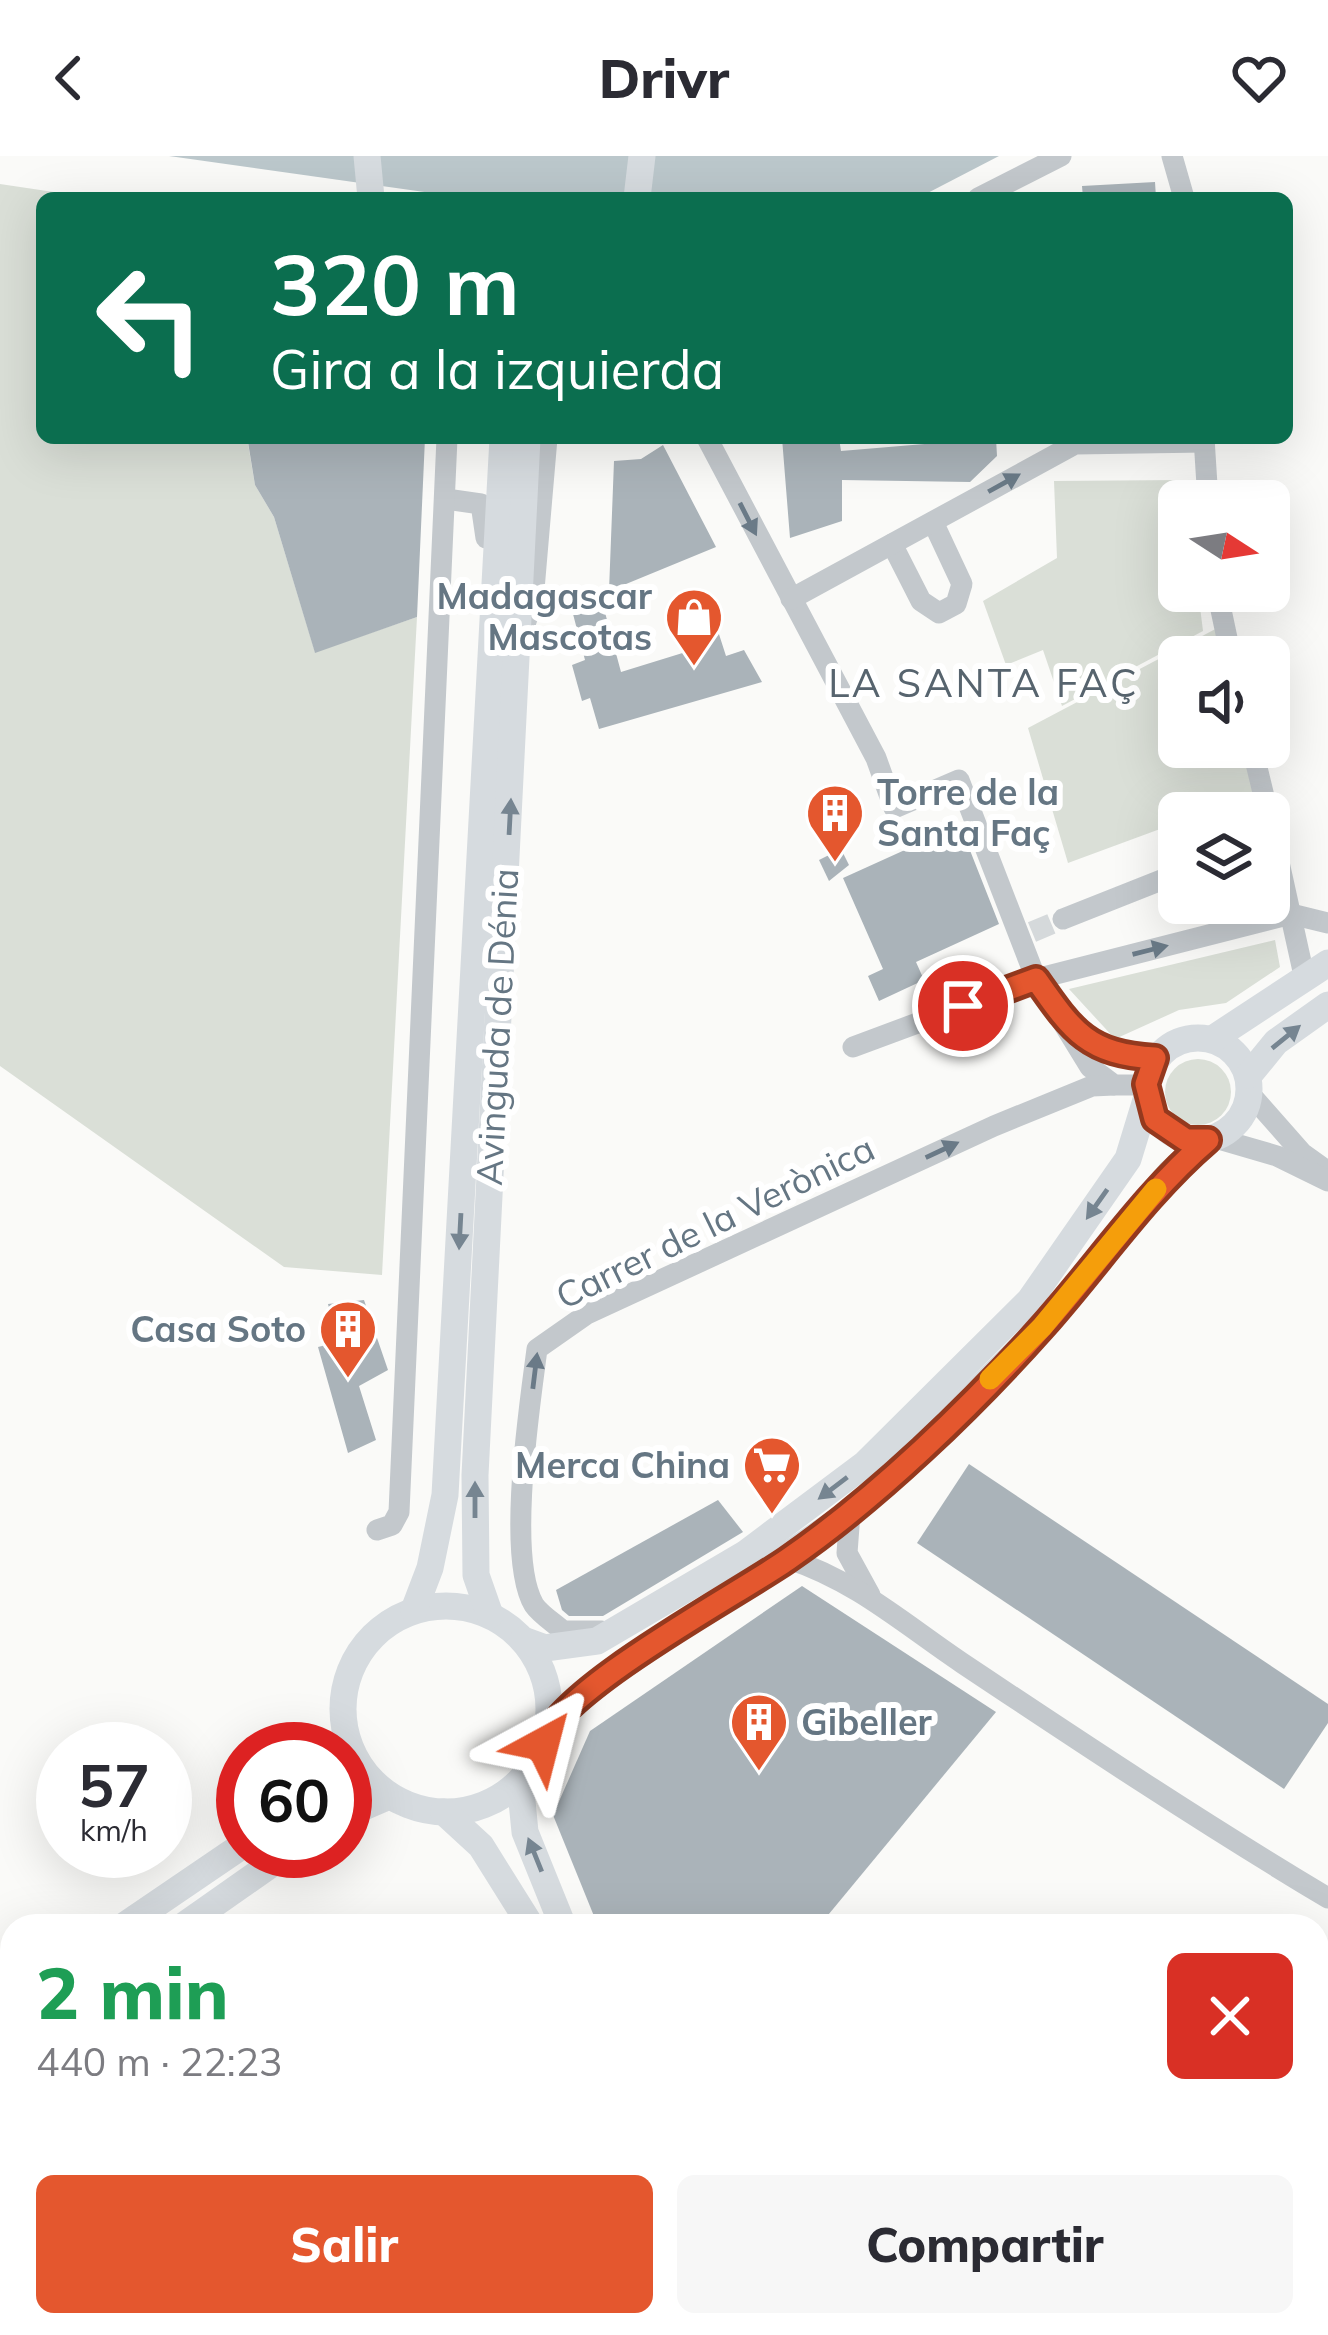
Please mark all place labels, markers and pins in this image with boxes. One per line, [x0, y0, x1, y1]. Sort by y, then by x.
place label: Madagascar Mascotas [436, 573, 653, 659]
shop icon: Madagascar Mascotas [663, 586, 725, 668]
place label: Torre de la Santa Faç [877, 769, 1059, 855]
building icon: Torre de la Santa Faç [804, 782, 866, 864]
pin [912, 955, 1014, 1057]
building icon: Casa Soto [317, 1298, 379, 1380]
place label: Casa Soto [130, 1306, 306, 1351]
supermarket icon: Merca China [741, 1434, 803, 1516]
place label: Merca China [515, 1442, 730, 1487]
building icon: Gibeller [728, 1691, 790, 1773]
place label: Gibeller [801, 1699, 933, 1744]

